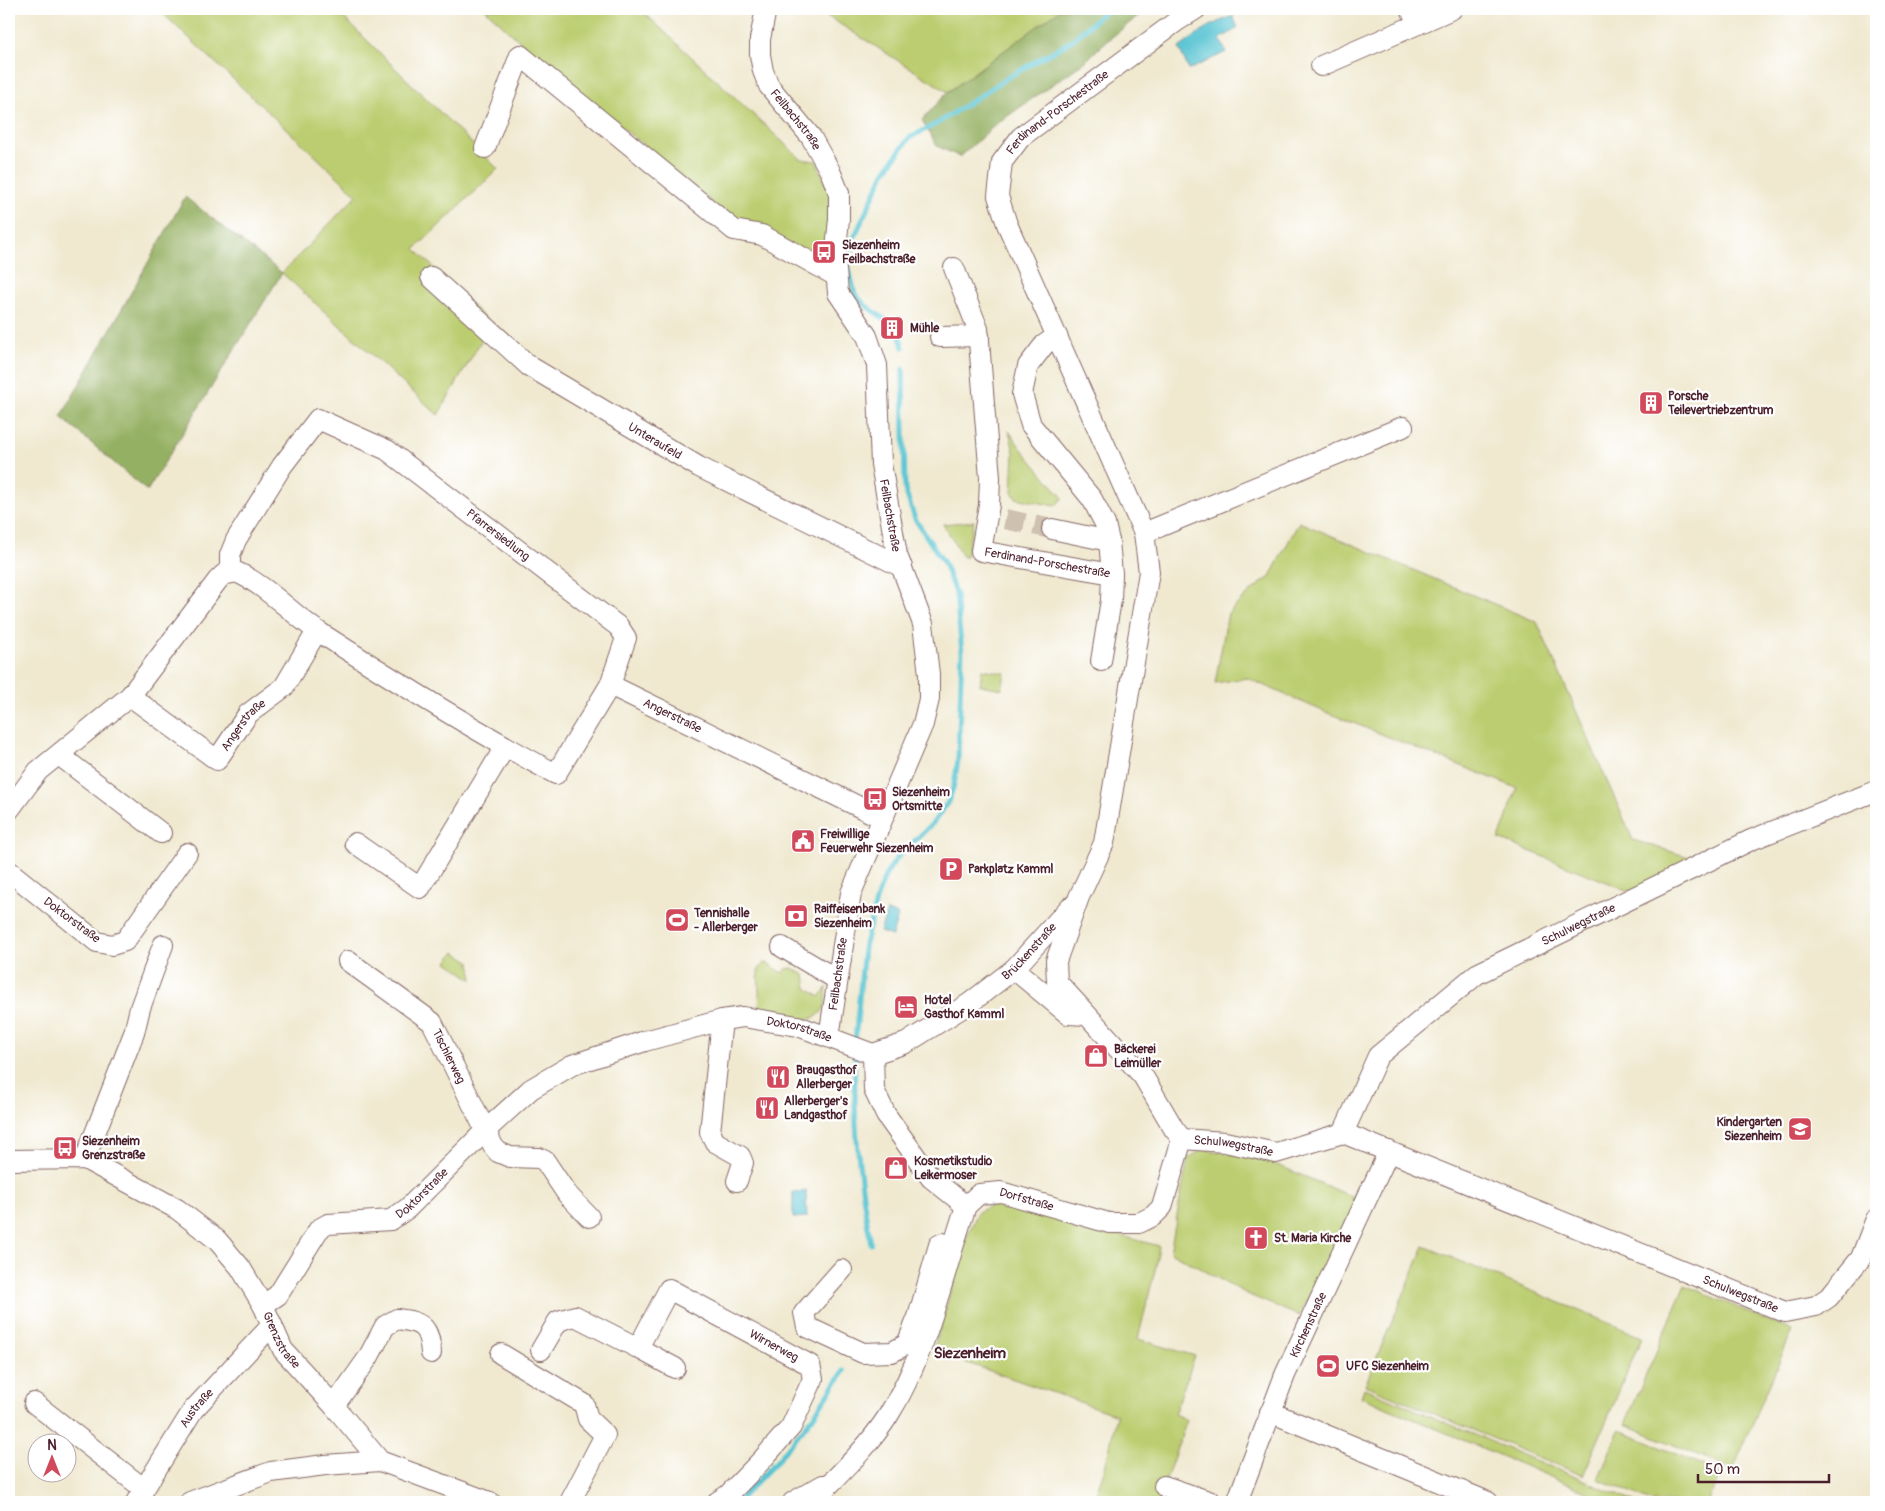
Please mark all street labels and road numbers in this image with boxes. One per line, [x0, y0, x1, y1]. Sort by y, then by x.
street label: Ferdinand-Porschestraße [1003, 67, 1112, 158]
street label: Feilbachstraße [767, 86, 824, 153]
street label: Unteraufeld [625, 420, 684, 463]
street label: Feilbachstraße [876, 478, 903, 553]
street label: Pfarrersiedlung [463, 506, 533, 564]
street label: Ferdinand-Porschestraße [983, 545, 1111, 582]
street label: Angerstraße [640, 695, 704, 737]
street label: Angerstraße [218, 696, 269, 754]
street label: Doktorstraße [40, 894, 103, 947]
street label: Schulwegstraße [1539, 900, 1618, 949]
street label: Brückenstraße [999, 920, 1060, 984]
street label: Feilbachstraße [826, 937, 851, 1012]
street label: Doktorstraße [765, 1014, 834, 1046]
street label: Tischlerweg [429, 1027, 468, 1086]
street label: Schulwegstraße [1193, 1133, 1275, 1160]
street label: Doktorstraße [393, 1165, 452, 1222]
street label: Dorfstraße [998, 1185, 1055, 1215]
street label: Schulwegstraße [1700, 1272, 1780, 1316]
street label: Kirchenstraße [1287, 1290, 1330, 1360]
street label: Grenzstraße [259, 1310, 303, 1372]
street label: Wirnerweg [747, 1327, 801, 1365]
street label: Austraße [177, 1386, 217, 1431]

